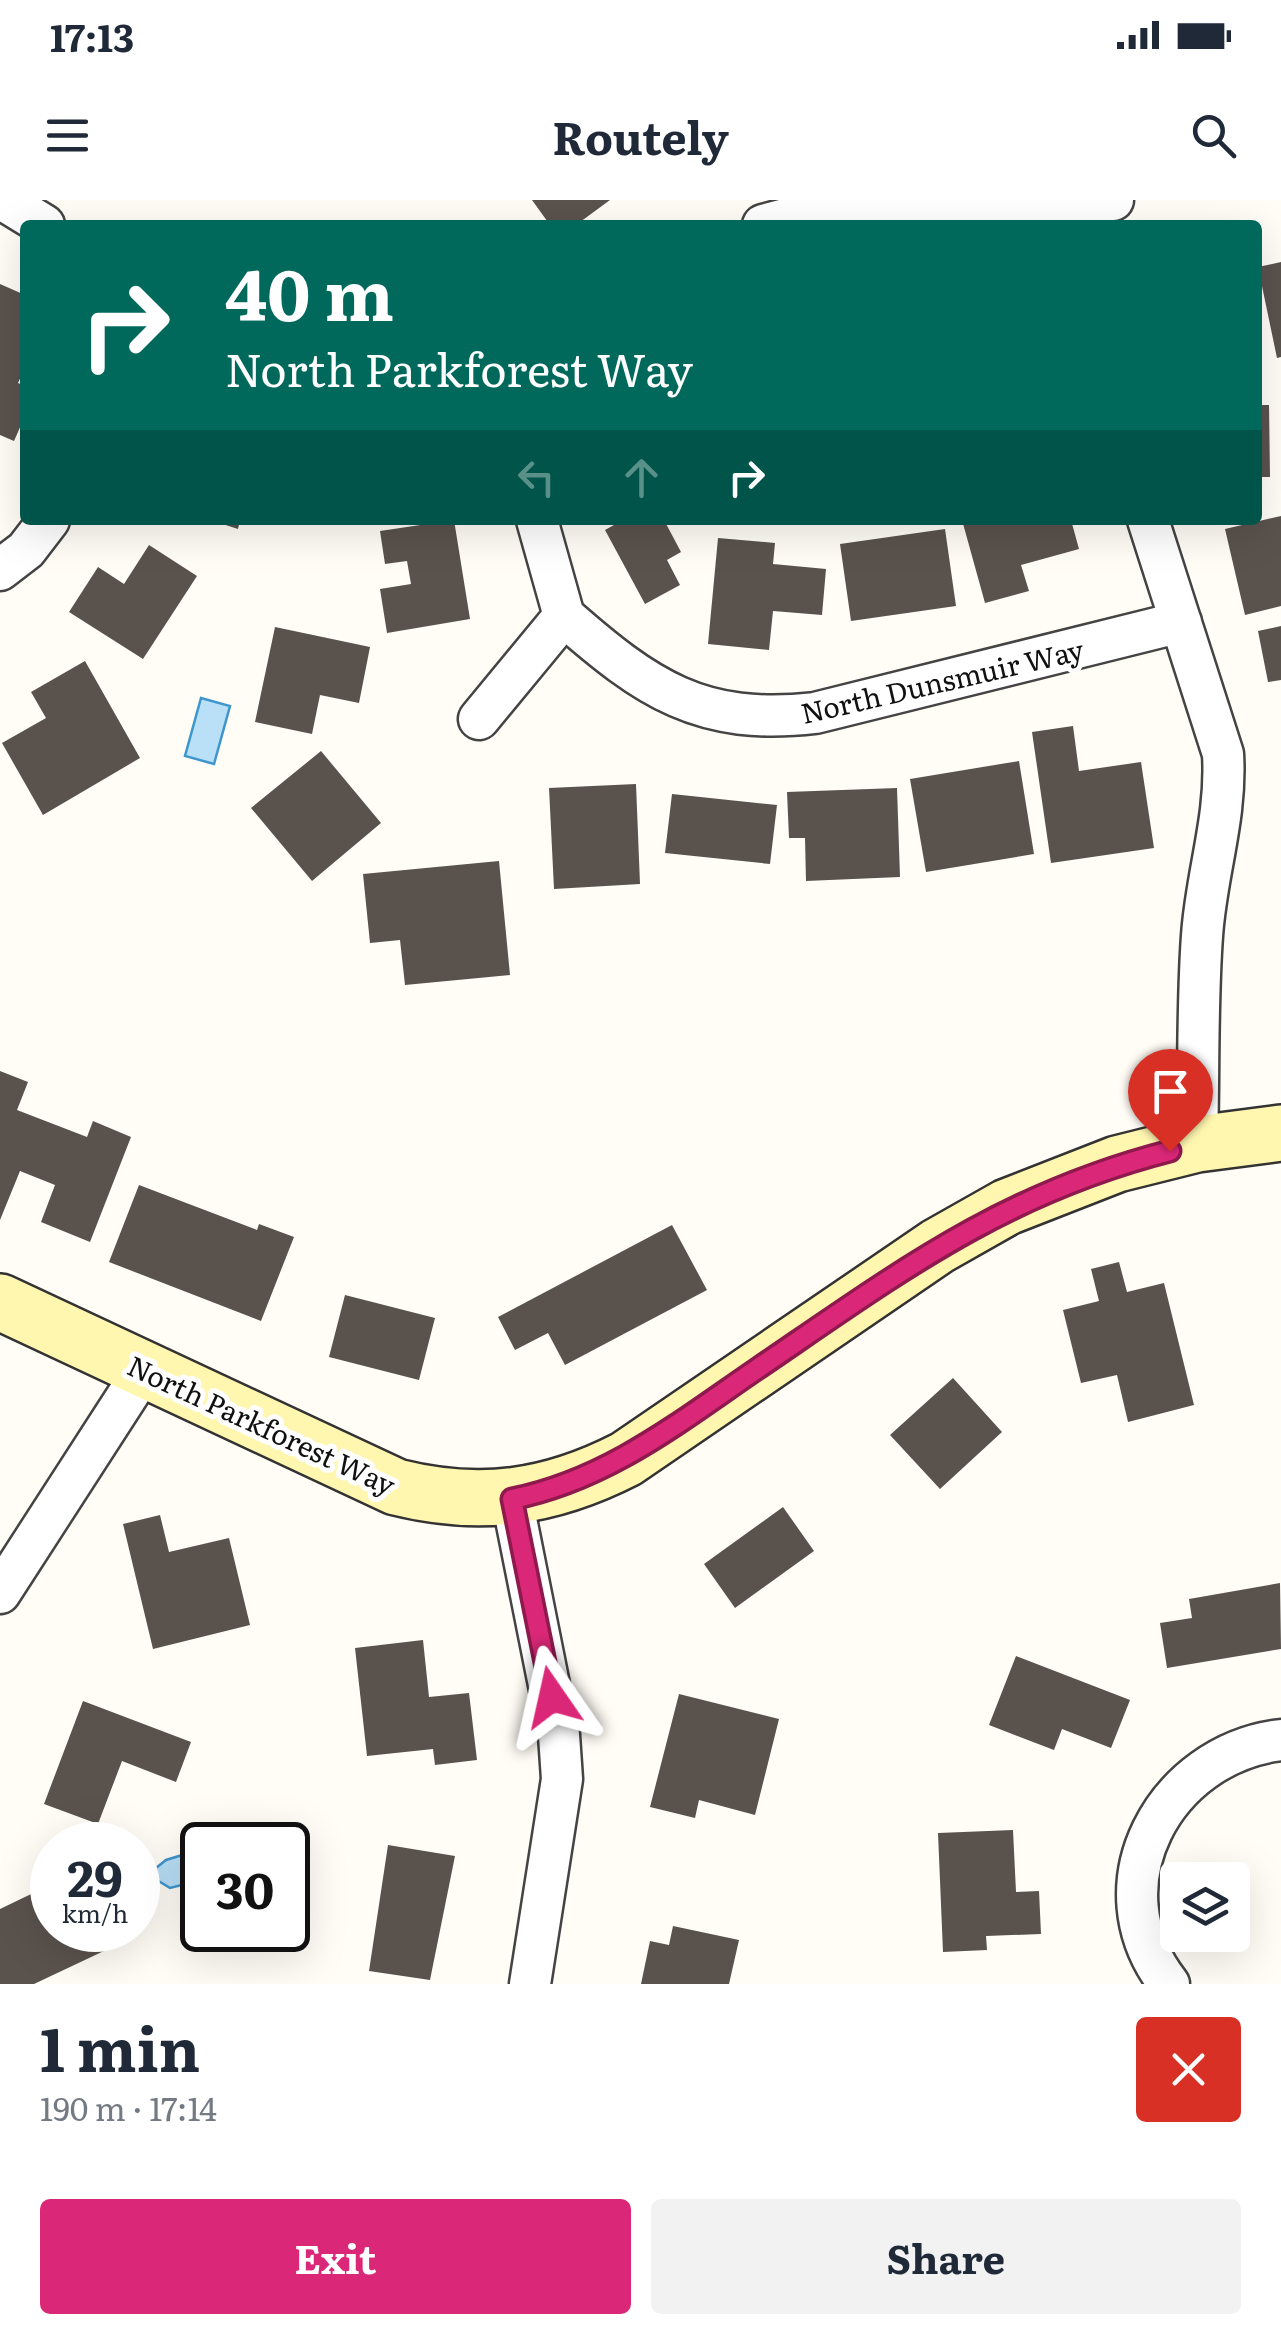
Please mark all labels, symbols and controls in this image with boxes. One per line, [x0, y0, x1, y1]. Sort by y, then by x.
text: 17:13 [50, 7, 134, 64]
text: Routely [552, 102, 729, 169]
icon: menu [40, 108, 95, 163]
icon: search [1186, 108, 1241, 163]
text: 40 m [225, 239, 394, 343]
icon: right [60, 260, 190, 390]
text: North Parkforest Way [225, 334, 693, 401]
icon: left [509, 450, 564, 505]
icon: ahead [614, 450, 669, 505]
icon: right [719, 450, 774, 505]
street label: North Dunsmuir Way [796, 627, 1088, 733]
pin [1128, 1049, 1213, 1152]
icon: arrive [1143, 1064, 1198, 1119]
street label: North Parkforest Way [121, 1343, 404, 1505]
position arrow [500, 1645, 604, 1749]
speed limit sign: 30 [180, 1822, 310, 1952]
text: 29 [67, 1838, 123, 1912]
map controls [1160, 1862, 1250, 1952]
button: layers [1160, 1862, 1250, 1952]
text: km/h [62, 1894, 128, 1931]
text: 1 min [40, 2001, 200, 2090]
button: close [1136, 2017, 1241, 2122]
text: 190 m · 17:14 [40, 2083, 217, 2131]
button: Exit [40, 2199, 631, 2314]
button: Share [651, 2199, 1241, 2314]

